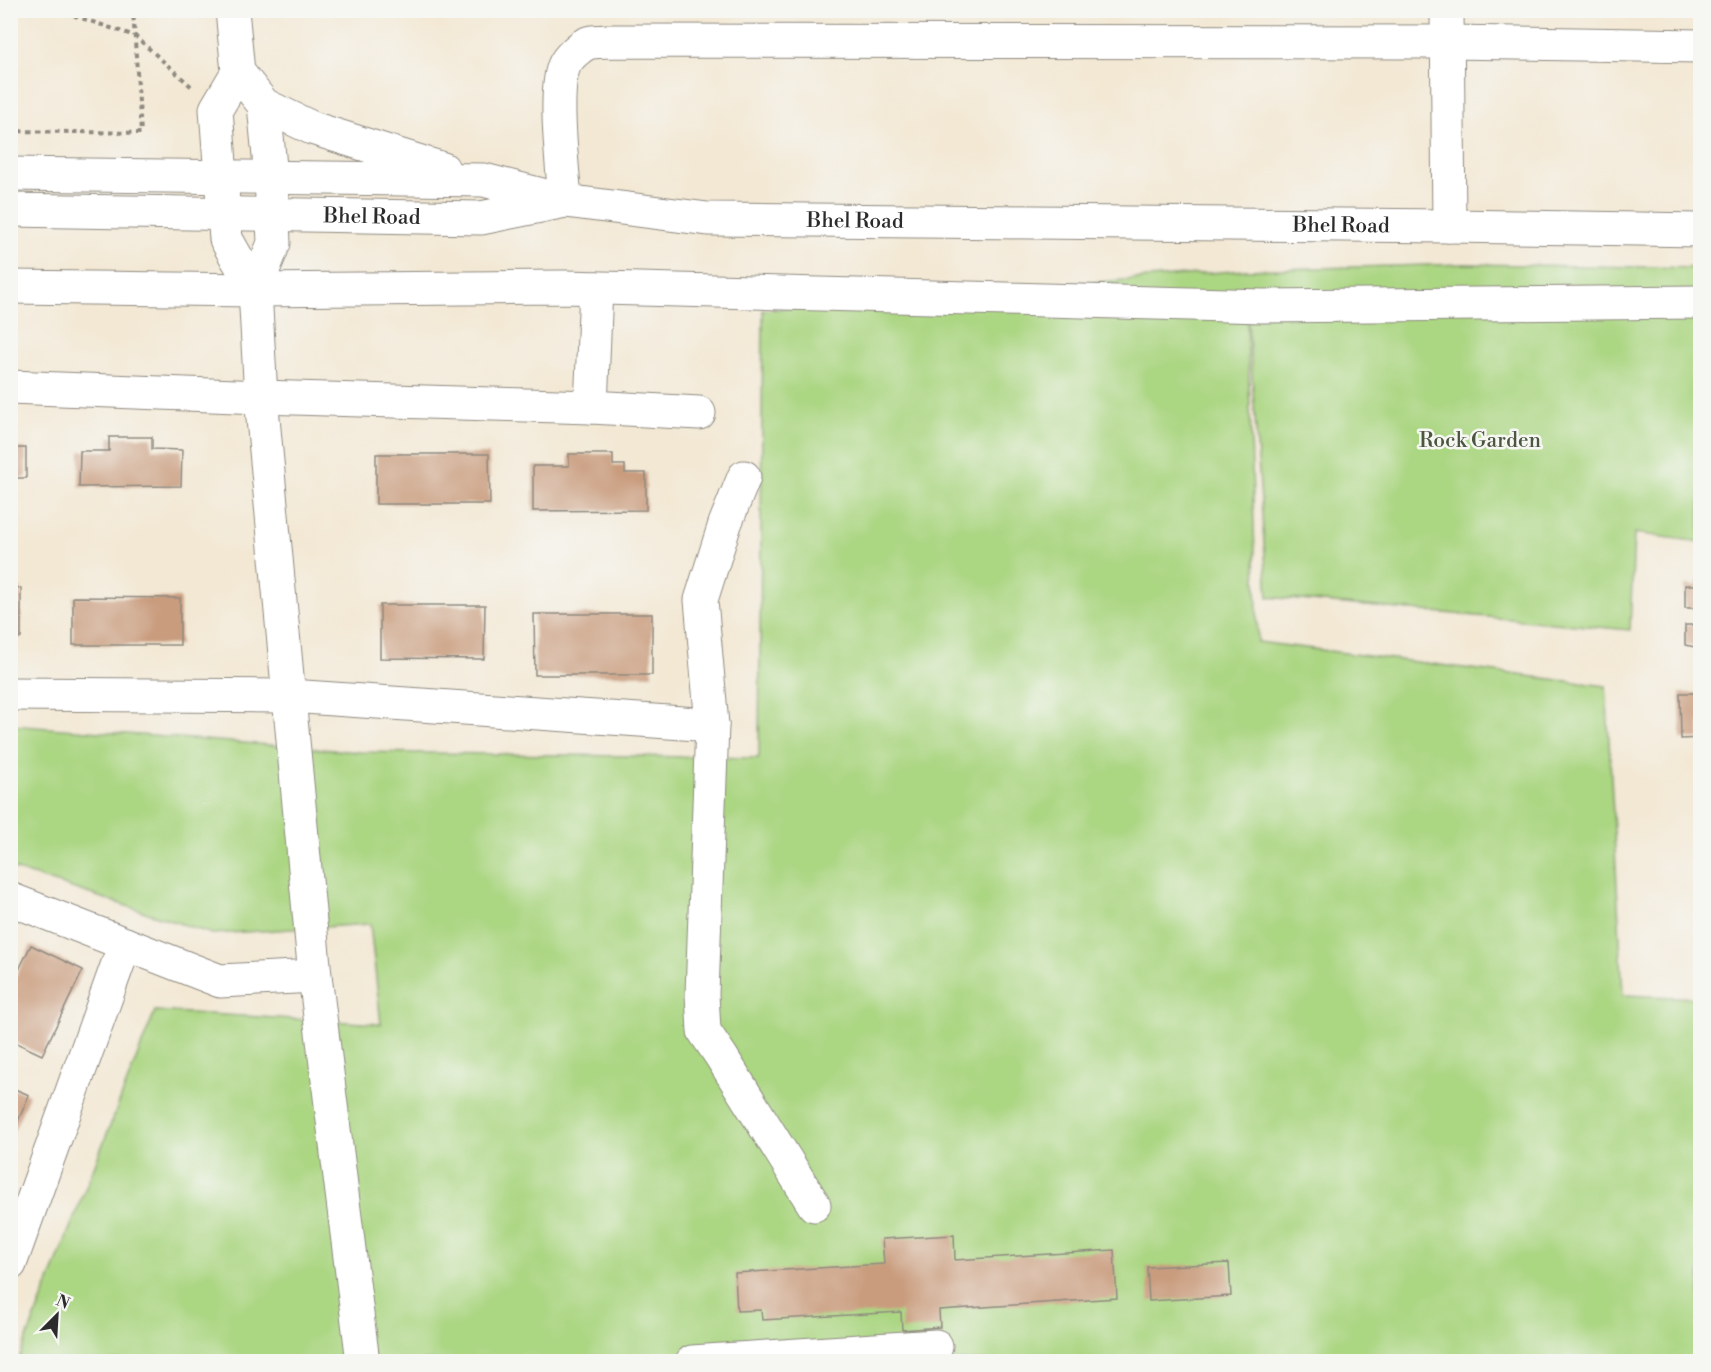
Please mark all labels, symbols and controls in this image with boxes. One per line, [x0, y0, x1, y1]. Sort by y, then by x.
street label: Bhel Road [322, 203, 421, 231]
street label: Bhel Road [805, 208, 904, 235]
street label: Bhel Road [1291, 213, 1390, 239]
park label: Rock Garden [1419, 428, 1542, 454]
north arrow [27, 1285, 87, 1345]
text: N [53, 1291, 73, 1314]

